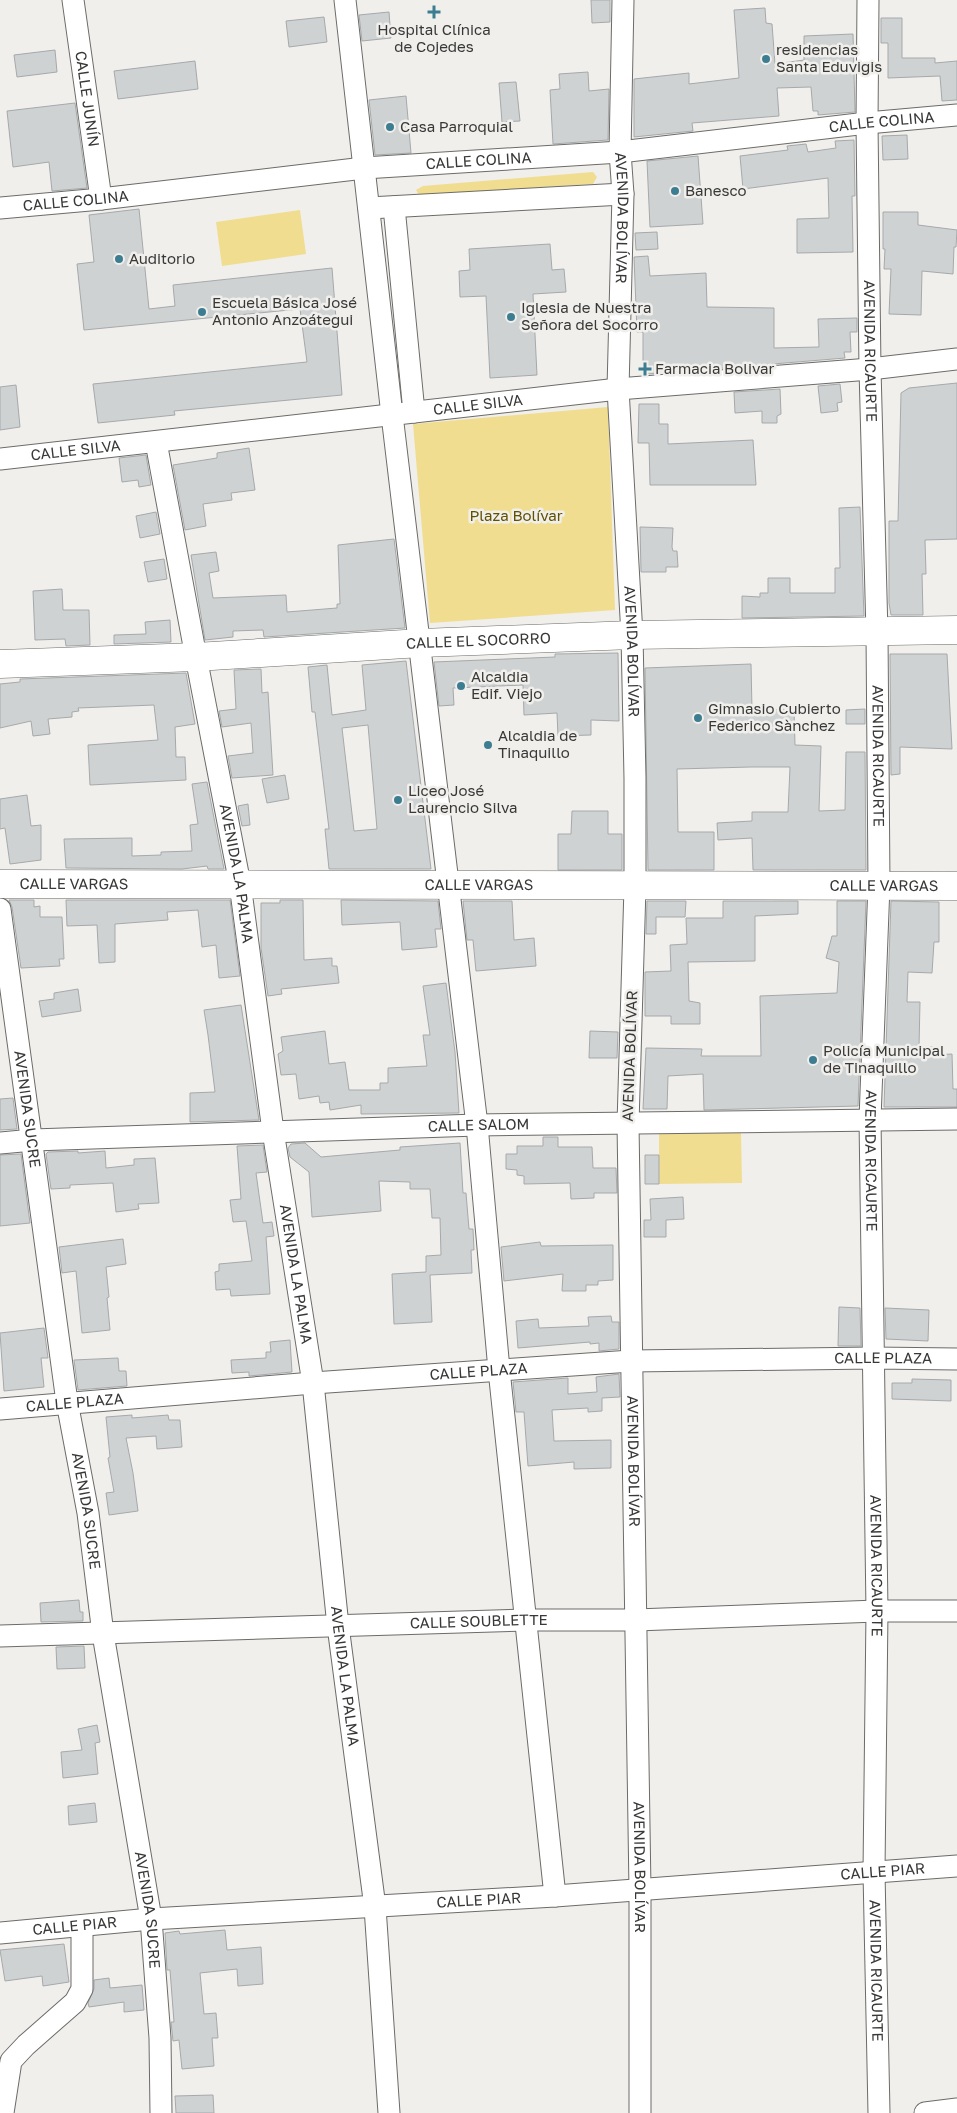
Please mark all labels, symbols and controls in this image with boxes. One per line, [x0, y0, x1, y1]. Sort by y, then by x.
marker: Hospital Clínica de Cojedes [427, 5, 441, 19]
place label: Hospital Clínica de Cojedes [377, 20, 491, 55]
place label: residencias Santa Eduvigis [776, 40, 882, 75]
street label: CALLE JUNÍN [72, 50, 104, 148]
marker: residencias Santa Eduvigis [760, 53, 772, 65]
street label: CALLE COLINA [828, 107, 935, 135]
place label: Casa Parroquial [400, 117, 513, 135]
marker: Casa Parroquial [384, 121, 396, 133]
street label: CALLE COLINA [425, 148, 532, 172]
street label: AVENIDA BOLÍVAR [612, 152, 633, 284]
place label: Banesco [685, 181, 747, 199]
marker: Banesco [669, 185, 681, 197]
street label: CALLE COLINA [22, 186, 129, 214]
place label: Auditorio [129, 249, 195, 267]
marker: Auditorio [113, 253, 125, 265]
street label: AVENIDA RICAURTE [861, 280, 881, 422]
place label: Escuela Básica José Antonio Anzoátegui [212, 293, 357, 328]
place label: Iglesia de Nuestra Señora del Socorro [521, 298, 658, 333]
marker: Escuela Básica José Antonio Anzoátegui [196, 306, 208, 318]
marker: Iglesia de Nuestra Señora del Socorro [505, 311, 517, 323]
place label: Farmacia Bolivar [655, 359, 774, 377]
marker: Farmacia Bolivar [639, 363, 651, 375]
street label: CALLE SILVA [432, 390, 524, 418]
street label: CALLE SILVA [30, 435, 121, 463]
park label: Plaza Bolívar [469, 506, 563, 524]
street label: AVENIDA BOLÍVAR [621, 585, 644, 717]
street label: CALLE EL SOCORRO [405, 628, 551, 652]
place label: Alcaldia Edif. Viejo [471, 667, 542, 702]
marker: Alcaldia Edif. Viejo [455, 680, 467, 692]
street label: AVENIDA RICAURTE [869, 685, 889, 827]
place label: Gimnasio Cubierto Federico Sànchez [708, 699, 841, 734]
marker: Gimnasio Cubierto Federico Sànchez [692, 712, 704, 724]
place label: Alcaldia de Tinaquillo [498, 726, 577, 761]
marker: Alcaldia de Tinaquillo [482, 739, 494, 751]
place label: Liceo José Laurencio Silva [408, 781, 517, 816]
marker: Liceo José Laurencio Silva [392, 794, 404, 806]
street label: AVENIDA LA PALMA [217, 802, 258, 944]
street label: CALLE VARGAS [20, 874, 128, 892]
street label: CALLE VARGAS [425, 875, 533, 893]
street label: CALLE VARGAS [830, 876, 938, 894]
street label: AVENIDA BOLÍVAR [618, 990, 640, 1122]
place label: Policía Municipal de Tinaquillo [823, 1041, 945, 1076]
street label: AVENIDA SUCRE [11, 1049, 45, 1169]
marker: Policía Municipal de Tinaquillo [807, 1054, 819, 1066]
street label: AVENIDA RICAURTE [862, 1089, 882, 1232]
street label: CALLE SALOM [428, 1114, 529, 1135]
street label: AVENIDA LA PALMA [277, 1203, 317, 1345]
street label: CALLE PLAZA [834, 1348, 932, 1367]
street label: CALLE PLAZA [429, 1358, 528, 1383]
street label: CALLE PLAZA [25, 1389, 124, 1415]
street label: AVENIDA BOLÍVAR [624, 1395, 644, 1527]
street label: AVENIDA SUCRE [69, 1451, 105, 1570]
street label: AVENIDA RICAURTE [867, 1495, 887, 1637]
street label: AVENIDA LA PALMA [328, 1605, 364, 1747]
street label: CALLE SOUBLETTE [410, 1610, 548, 1632]
street label: AVENIDA BOLÍVAR [631, 1801, 650, 1933]
street label: AVENIDA SUCRE [132, 1850, 165, 1969]
street label: CALLE PIAR [840, 1858, 926, 1883]
street label: CALLE PIAR [436, 1888, 522, 1911]
street label: AVENIDA RICAURTE [867, 1899, 888, 2042]
street label: CALLE PIAR [32, 1912, 118, 1938]

